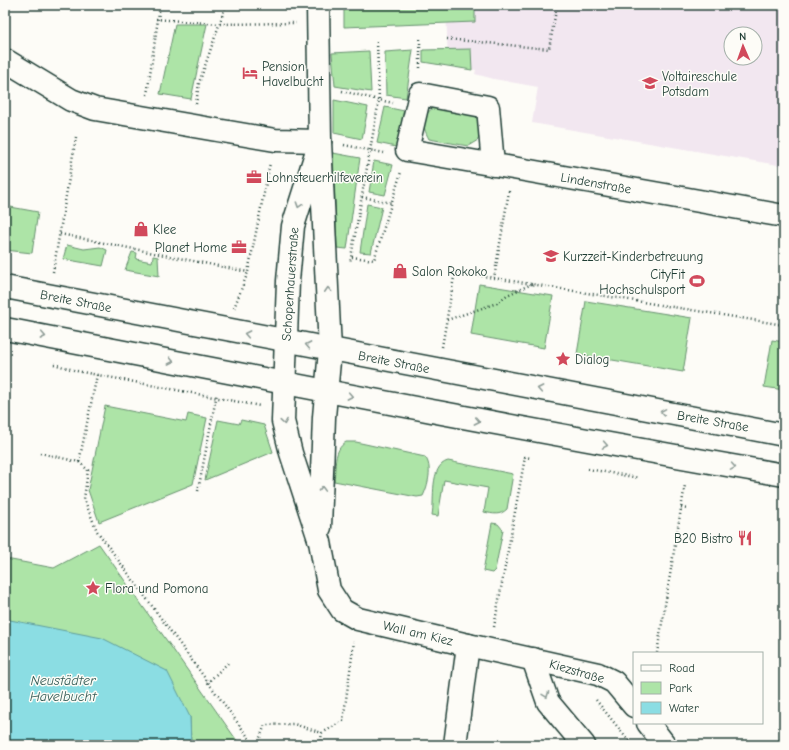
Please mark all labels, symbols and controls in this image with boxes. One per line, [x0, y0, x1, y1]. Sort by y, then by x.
north arrow [723, 26, 763, 66]
text: N [739, 30, 746, 43]
place label: Pension Havelbucht [262, 59, 324, 89]
hotel icon: Pension Havelbucht [241, 64, 259, 82]
place label: Voltaireschule Potsdam [662, 69, 737, 99]
school or university icon: Voltaireschule Potsdam [641, 74, 659, 92]
office icon: Lohnsteuerhilfeverein [245, 168, 263, 186]
street label: Lindenstraße [560, 169, 633, 197]
place label: Lohnsteuerhilfeverein [266, 170, 383, 185]
one-way arrow [295, 201, 304, 208]
shop icon: Klee [132, 220, 150, 238]
place label: Klee [153, 222, 177, 237]
street label: Schopenhauerstraße [279, 226, 301, 341]
office icon: Planet Home [230, 238, 248, 256]
place label: Planet Home [155, 240, 227, 255]
school or university icon: Kurzzeit-Kinderbetreuung [542, 247, 560, 265]
place label: Kurzzeit-Kinderbetreuung [563, 249, 703, 264]
shop icon: Salon Rokoko [391, 262, 409, 280]
place label: Salon Rokoko [412, 264, 488, 279]
place label: CityFit Hochschulsport [599, 267, 686, 297]
sports icon: CityFit Hochschulsport [688, 272, 706, 290]
street label: Breite Straße [39, 287, 113, 315]
one-way arrow [323, 287, 332, 293]
one-way arrow [244, 330, 250, 338]
one-way arrow [40, 331, 46, 340]
one-way arrow [305, 342, 311, 350]
street label: Breite Straße [357, 348, 431, 376]
place icon: Dialog [554, 350, 572, 368]
place label: Dialog [575, 352, 609, 367]
one-way arrow [168, 356, 174, 365]
one-way arrow [536, 386, 543, 394]
one-way arrow [347, 392, 353, 400]
street label: Breite Straße [676, 407, 750, 435]
one-way arrow [660, 409, 666, 417]
one-way arrow [474, 416, 481, 424]
one-way arrow [279, 419, 288, 425]
one-way arrow [602, 440, 608, 448]
one-way arrow [730, 462, 737, 470]
one-way arrow [318, 486, 326, 492]
restaurant icon: B20 Bistro [736, 529, 754, 547]
place label: B20 Bistro [674, 531, 733, 546]
place icon: Flora und Pomona [84, 579, 102, 597]
place label: Flora und Pomona [105, 581, 208, 596]
street label: Wall am Kiez [382, 618, 455, 648]
legend [633, 652, 763, 724]
street label: Kiezstraße [548, 656, 607, 686]
text: Road [669, 661, 695, 675]
water label: Neustädter Havelbucht [30, 672, 98, 705]
text: Park [669, 681, 692, 695]
one-way arrow [542, 692, 550, 699]
text: Water [669, 701, 699, 715]

